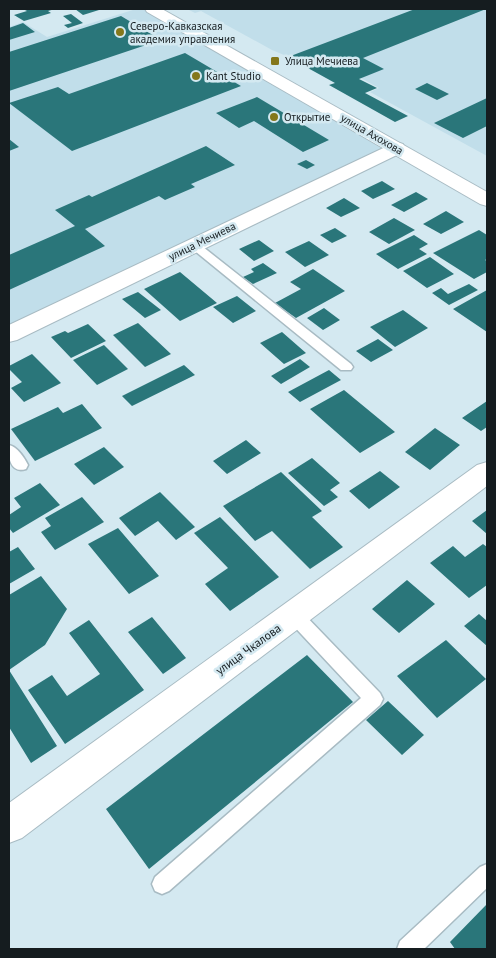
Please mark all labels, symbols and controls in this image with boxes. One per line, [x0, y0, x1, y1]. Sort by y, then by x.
place label: Северо-Кавказская академия управления [130, 19, 235, 46]
marker: Северо-Кавказская академия управления [114, 26, 126, 38]
place label: Улица Мечиева [285, 54, 358, 68]
marker: Улица Мечиева [269, 55, 281, 67]
place label: Kant Studio [206, 69, 261, 83]
marker: Kant Studio [190, 70, 202, 82]
place label: Открытие [284, 110, 331, 124]
street label: улица Ахохова [338, 110, 406, 158]
marker: Открытие [268, 111, 280, 123]
street label: улица Мечиева [166, 219, 238, 263]
street label: улица Чкалова [212, 620, 284, 678]

